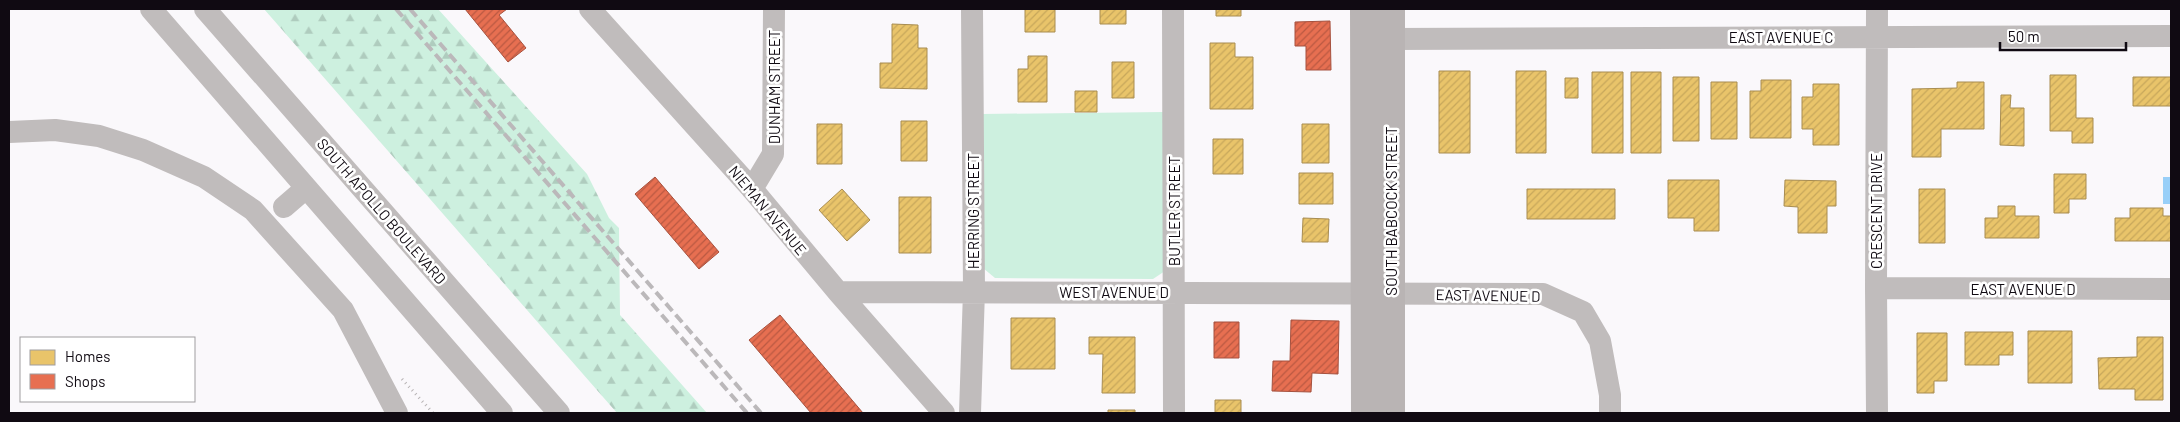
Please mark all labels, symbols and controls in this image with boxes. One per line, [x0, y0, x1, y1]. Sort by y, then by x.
scale bar [2000, 20, 2126, 52]
text: 50 m [2008, 27, 2040, 45]
street label: EAST AVENUE C [1729, 28, 1833, 46]
street label: DUNHAM STREET [765, 30, 783, 144]
street label: SOUTH BABCOCK STREET [1382, 126, 1400, 296]
street label: SOUTH APOLLO BOULEVARD [314, 135, 450, 287]
street label: HERRING STREET [964, 153, 982, 269]
street label: CRESCENT DRIVE [1867, 153, 1885, 269]
street label: BUTLER STREET [1165, 156, 1183, 266]
street label: NIEMAN AVENUE [725, 162, 811, 258]
street label: EAST AVENUE D [1971, 280, 2075, 298]
street label: WEST AVENUE D [1059, 283, 1169, 301]
street label: EAST AVENUE D [1435, 285, 1541, 305]
legend [20, 337, 195, 402]
text: Homes [65, 347, 110, 365]
text: Shops [65, 372, 105, 390]

